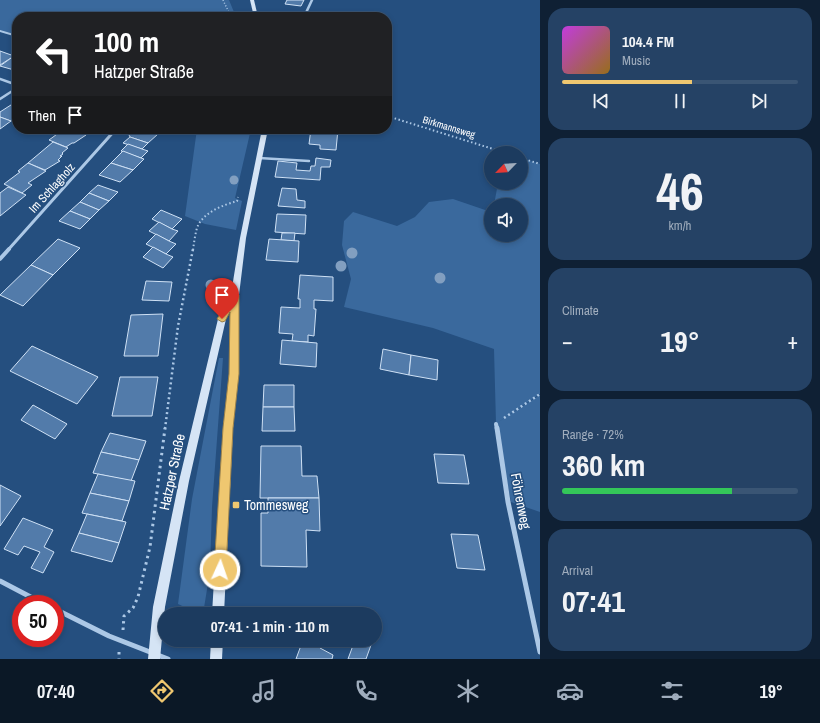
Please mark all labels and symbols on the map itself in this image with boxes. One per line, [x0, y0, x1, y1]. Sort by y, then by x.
street label: Birkmannsweg [421, 113, 477, 141]
north arrow [484, 146, 528, 190]
street label: Im Schlagholz [25, 160, 79, 216]
pin [205, 278, 239, 319]
street label: Hatzper Straße [155, 432, 189, 512]
street label: Föhrenweg [507, 471, 535, 531]
place label: Tommesweg [244, 496, 309, 514]
marker: Tommesweg [231, 500, 241, 510]
position arrow [199, 549, 241, 591]
speed limit sign: 50 [12, 595, 64, 647]

